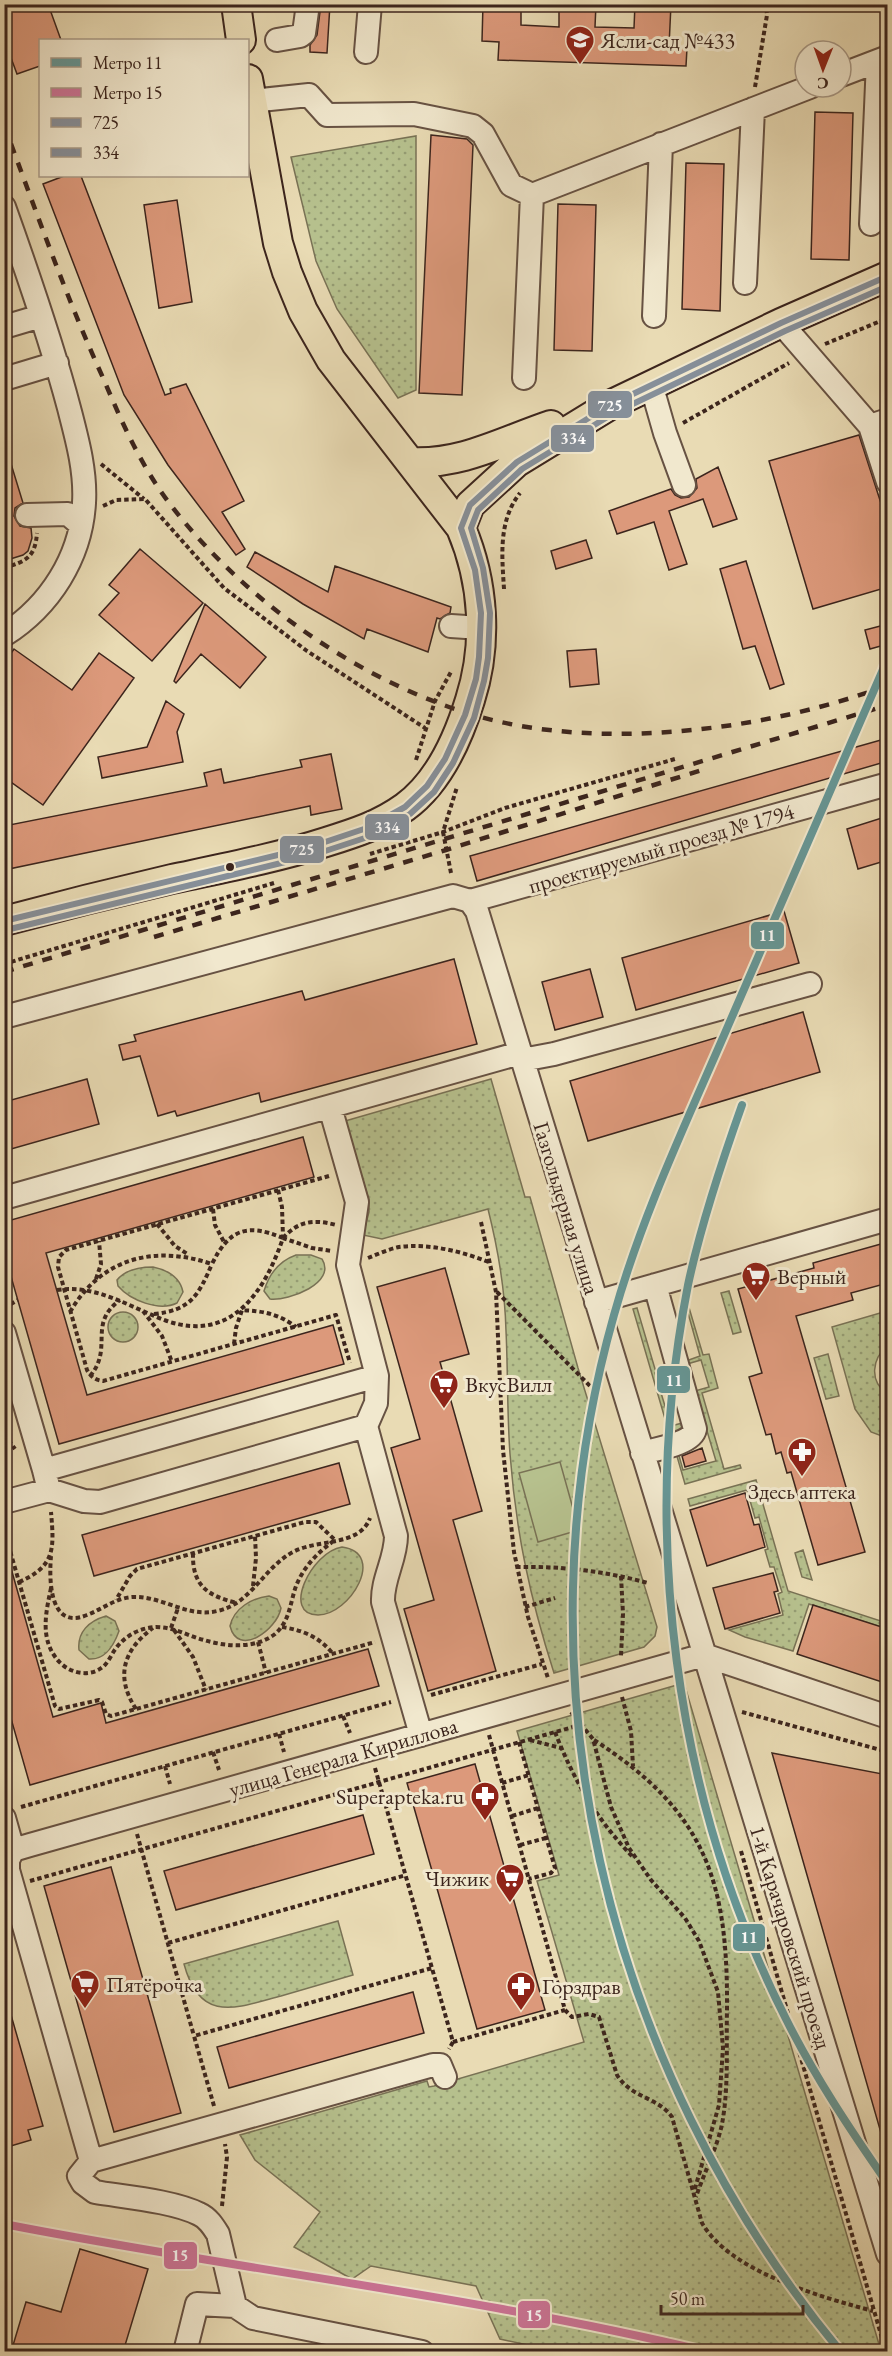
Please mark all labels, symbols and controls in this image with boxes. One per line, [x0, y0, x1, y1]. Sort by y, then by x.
school or university icon: Ясли-сад №433 [564, 24, 596, 66]
place label: Ясли-сад №433 [600, 26, 735, 55]
legend [39, 39, 249, 177]
north arrow [793, 39, 853, 99]
text: Метро 11 [93, 51, 162, 74]
text: С [817, 73, 829, 94]
text: Метро 15 [93, 81, 162, 104]
text: 725 [93, 111, 119, 134]
text: 334 [93, 141, 119, 164]
line badge: 725 [587, 390, 633, 419]
text: 725 [597, 395, 623, 416]
line badge: 334 [550, 424, 595, 453]
text: 334 [560, 428, 586, 449]
street label: проектируемый проезд № 1794 [525, 797, 798, 900]
line badge: 334 [364, 813, 410, 841]
text: 334 [374, 817, 400, 838]
line badge: 725 [279, 835, 325, 864]
text: 725 [289, 839, 315, 860]
unlabelled marker [224, 861, 236, 873]
line badge: 11 [750, 921, 785, 950]
text: 11 [759, 925, 775, 946]
street label: Газгольдерная улица [526, 1118, 607, 1298]
supermarket icon: Верный [740, 1260, 772, 1302]
place label: Верный [777, 1262, 847, 1291]
line badge: 11 [656, 1365, 691, 1394]
supermarket icon: ВкусВилл [428, 1368, 460, 1410]
place label: ВкусВилл [465, 1370, 553, 1399]
text: 11 [666, 1370, 682, 1391]
pharmacy icon: Здесь аптека [786, 1436, 818, 1478]
place label: Здесь аптека [748, 1477, 856, 1506]
street label: улица Генерала Кириллова [225, 1711, 461, 1804]
pharmacy icon: Superapteka.ru [469, 1780, 501, 1822]
place label: Superapteka.ru [336, 1782, 464, 1811]
street label: 1-й Карачаровский проезд [743, 1822, 838, 2052]
supermarket icon: Чижик [494, 1862, 526, 1904]
place label: Чижик [425, 1864, 489, 1893]
line badge: 11 [732, 1923, 766, 1952]
text: 11 [741, 1927, 757, 1948]
supermarket icon: Пятёрочка [69, 1968, 101, 2010]
place label: Пятёрочка [106, 1970, 203, 1999]
pharmacy icon: Горздрав [505, 1970, 537, 2012]
place label: Горздрав [542, 1972, 621, 2001]
line badge: 15 [163, 2241, 198, 2270]
text: 15 [172, 2245, 188, 2266]
scale bar [661, 2278, 804, 2316]
text: 50 m [670, 2287, 705, 2310]
line badge: 15 [517, 2300, 551, 2329]
text: 15 [526, 2305, 542, 2326]

